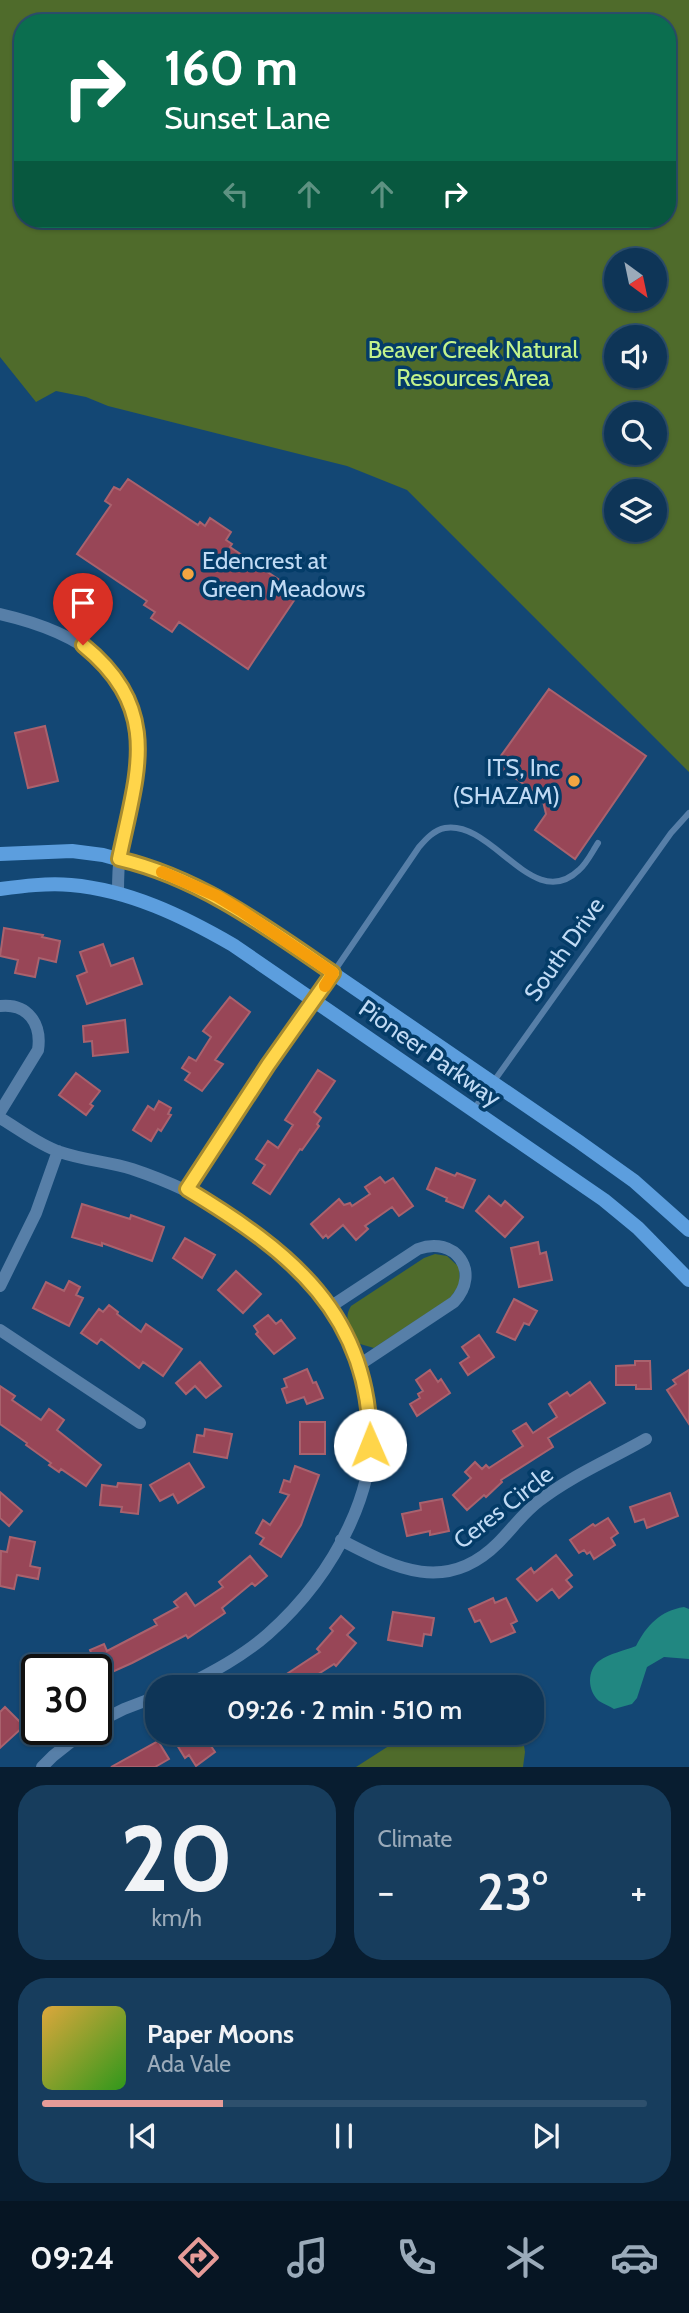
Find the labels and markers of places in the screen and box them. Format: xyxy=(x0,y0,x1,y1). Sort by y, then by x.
place label: Edencrest at Green Meadows xyxy=(202,546,365,603)
marker: Edencrest at Green Meadows xyxy=(180,566,196,582)
pin xyxy=(53,573,113,645)
place label: ITS, Inc (SHAZAM) xyxy=(452,753,560,810)
marker: ITS, Inc (SHAZAM) xyxy=(566,773,582,789)

